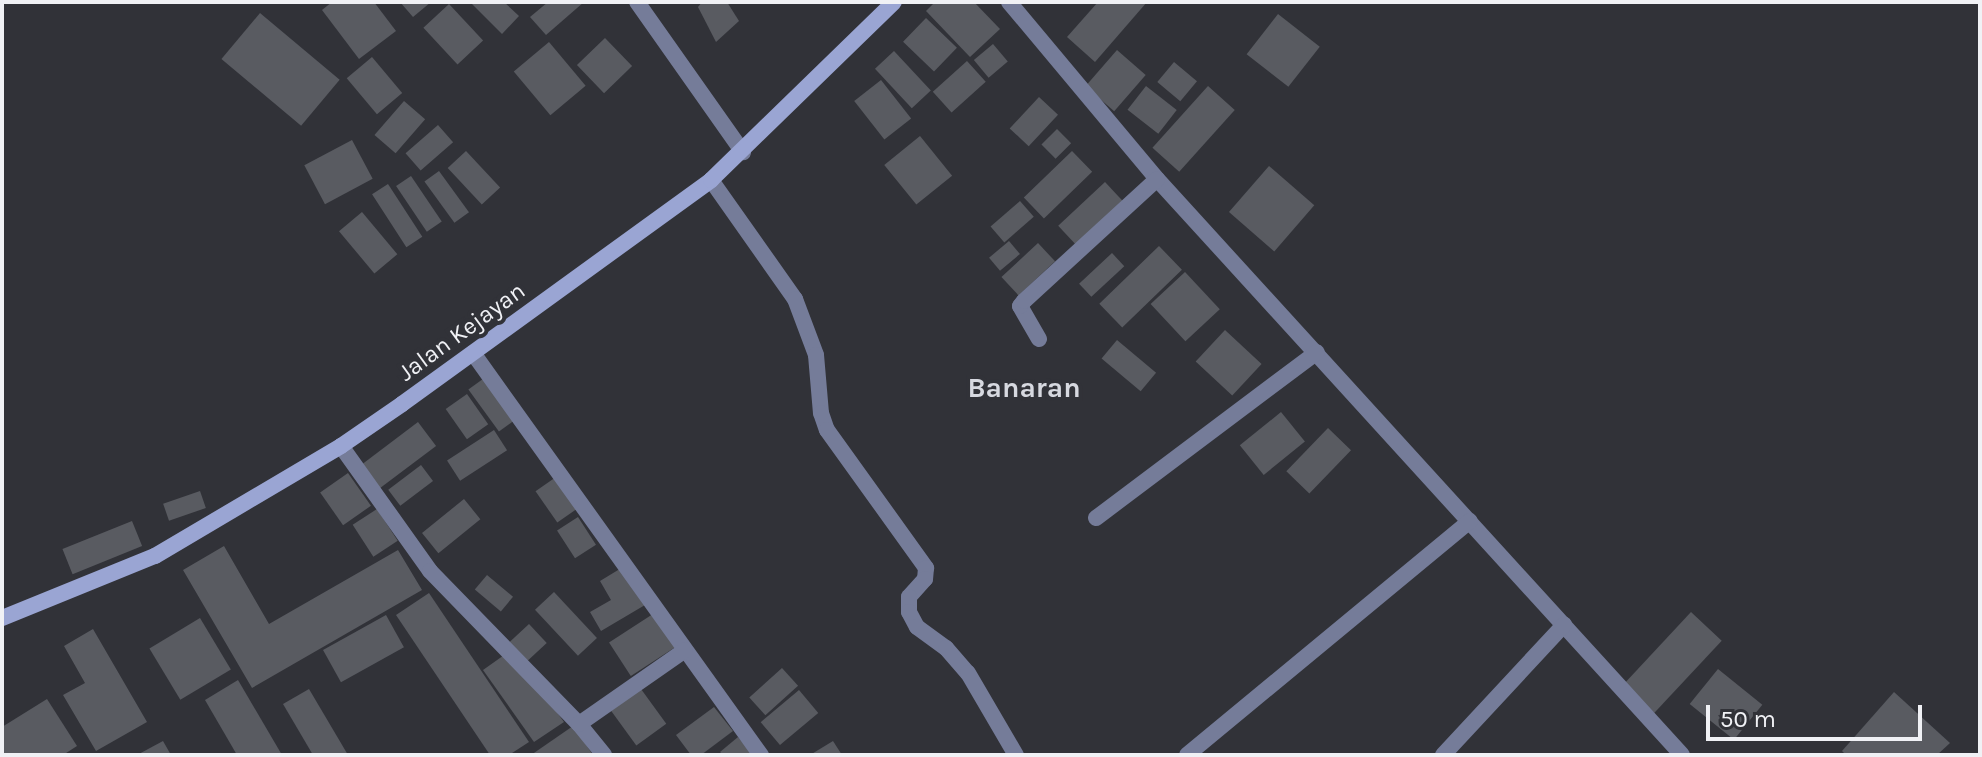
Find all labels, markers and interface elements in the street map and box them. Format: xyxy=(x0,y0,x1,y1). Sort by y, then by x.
street label: Jalan Kejayan xyxy=(393,276,531,388)
district label: Banaran xyxy=(967,371,1081,405)
scale bar xyxy=(1710,689,1926,739)
text: 50 m xyxy=(1720,705,1776,733)

